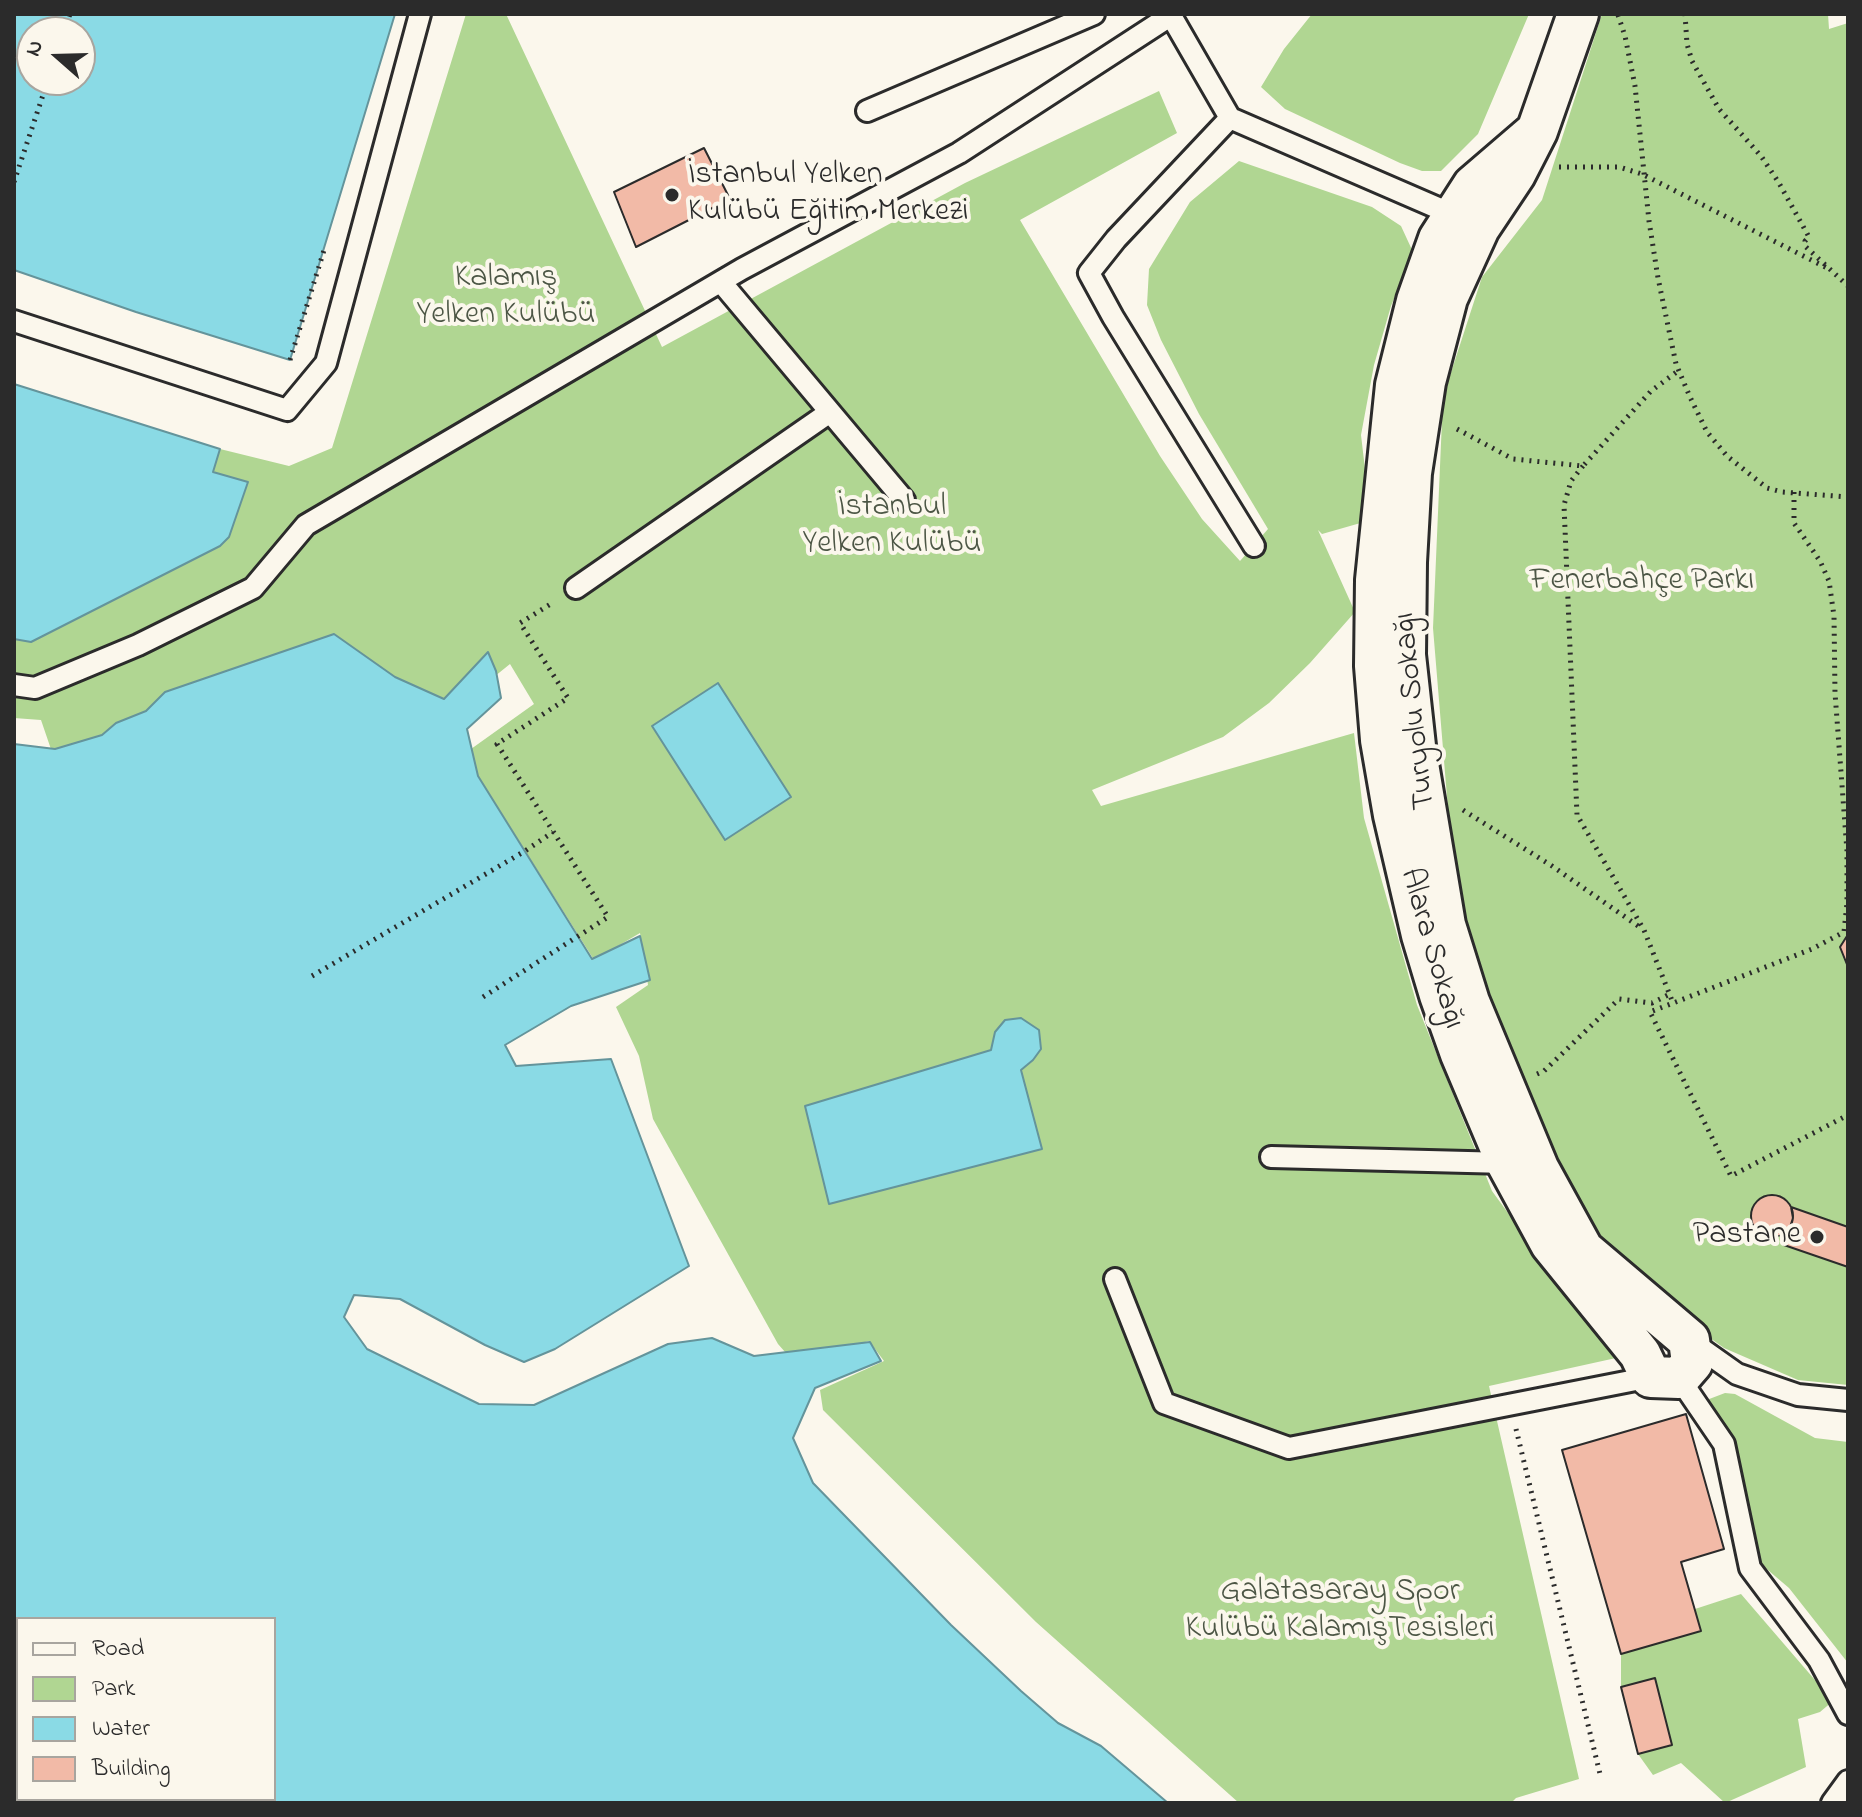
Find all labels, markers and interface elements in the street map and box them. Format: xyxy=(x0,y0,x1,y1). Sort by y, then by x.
north arrow xyxy=(16,16,96,96)
text: N xyxy=(18,36,53,61)
place label: İstanbul Yelken Kulübü Eğitim Merkezi xyxy=(688,158,969,233)
marker: İstanbul Yelken Kulübü Eğitim Merkezi xyxy=(663,186,681,204)
park label: Kalamış Yelken Kulübü xyxy=(417,261,595,336)
park label: İstanbul Yelken Kulübü xyxy=(803,490,981,565)
park label: Fenerbahçe Parkı xyxy=(1530,564,1754,602)
street label: Turyolu Sokağı xyxy=(1388,610,1446,812)
street label: Alara Sokağı xyxy=(1389,864,1471,1034)
place label: Pastane xyxy=(1693,1218,1801,1256)
marker: Pastane xyxy=(1808,1228,1826,1246)
park label: Galatasaray Spor Kulübü KalamışTesisleri xyxy=(1185,1575,1495,1650)
legend xyxy=(16,1617,276,1801)
text: Road xyxy=(92,1632,144,1667)
text: Park xyxy=(92,1672,135,1707)
text: Water xyxy=(92,1712,150,1747)
text: Building xyxy=(92,1752,171,1787)

